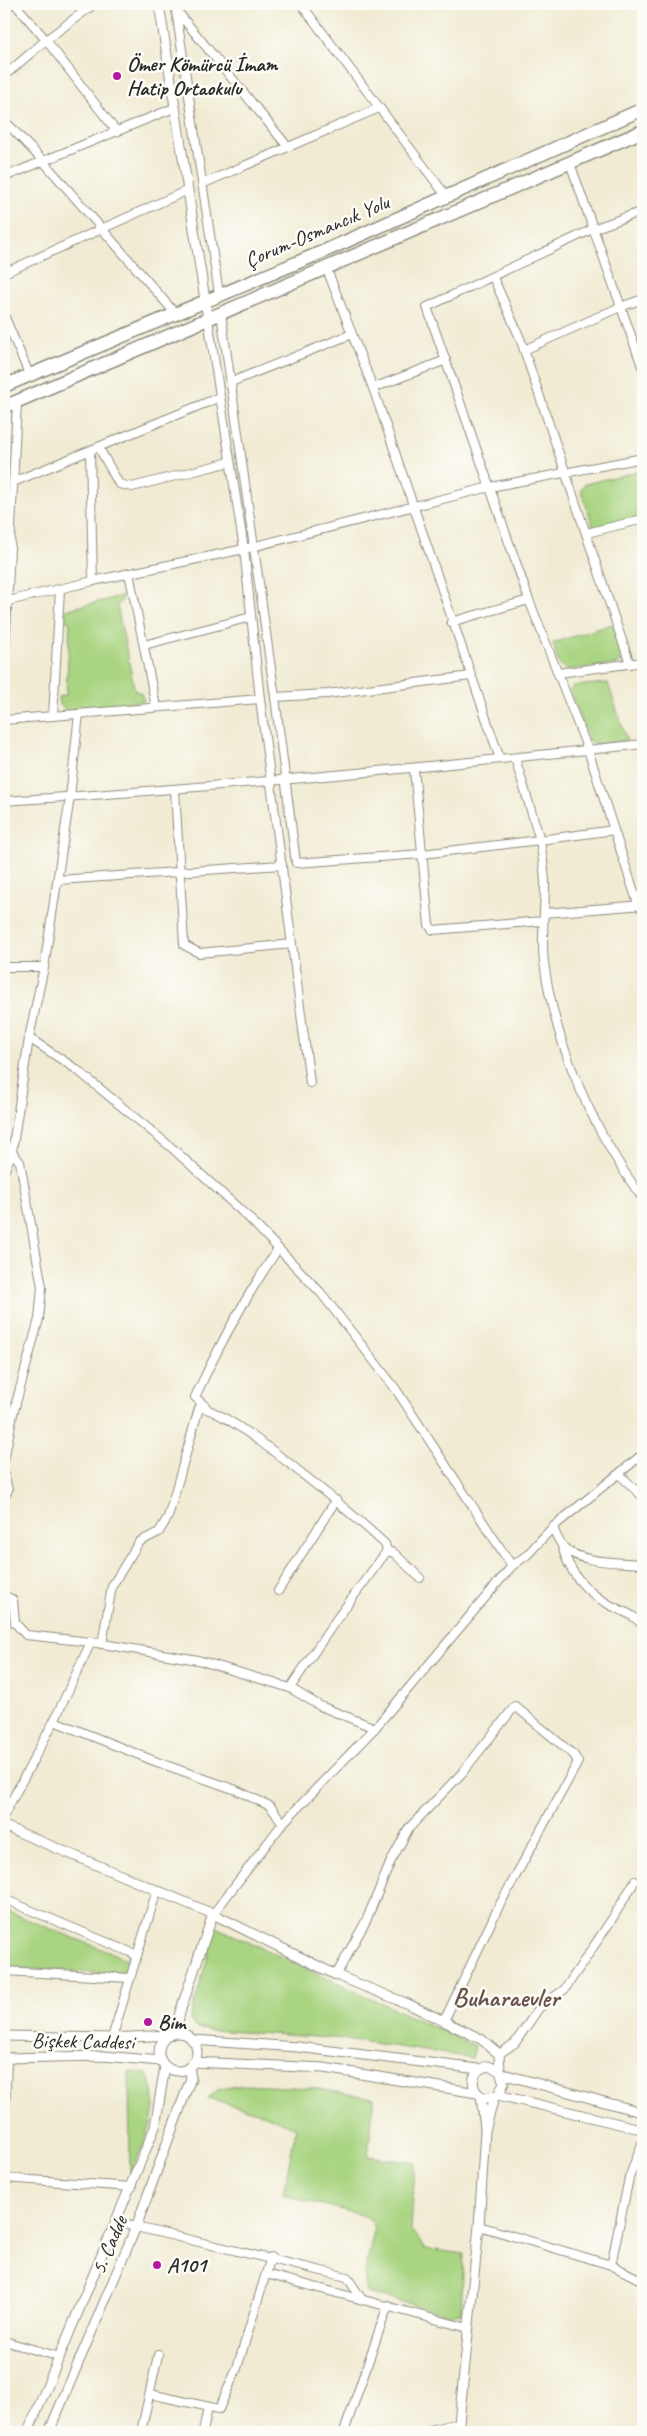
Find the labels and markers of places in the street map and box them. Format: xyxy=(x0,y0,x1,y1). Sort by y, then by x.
place label: Ömer Kömürcü İmam Hatip Ortaokulu xyxy=(127,51,279,101)
marker: Ömer Kömürcü İmam Hatip Ortaokulu xyxy=(111,70,123,82)
place label: Bim xyxy=(158,2009,187,2035)
marker: Bim xyxy=(142,2016,154,2028)
place label: A101 xyxy=(167,2252,209,2278)
marker: A101 xyxy=(151,2259,163,2271)

